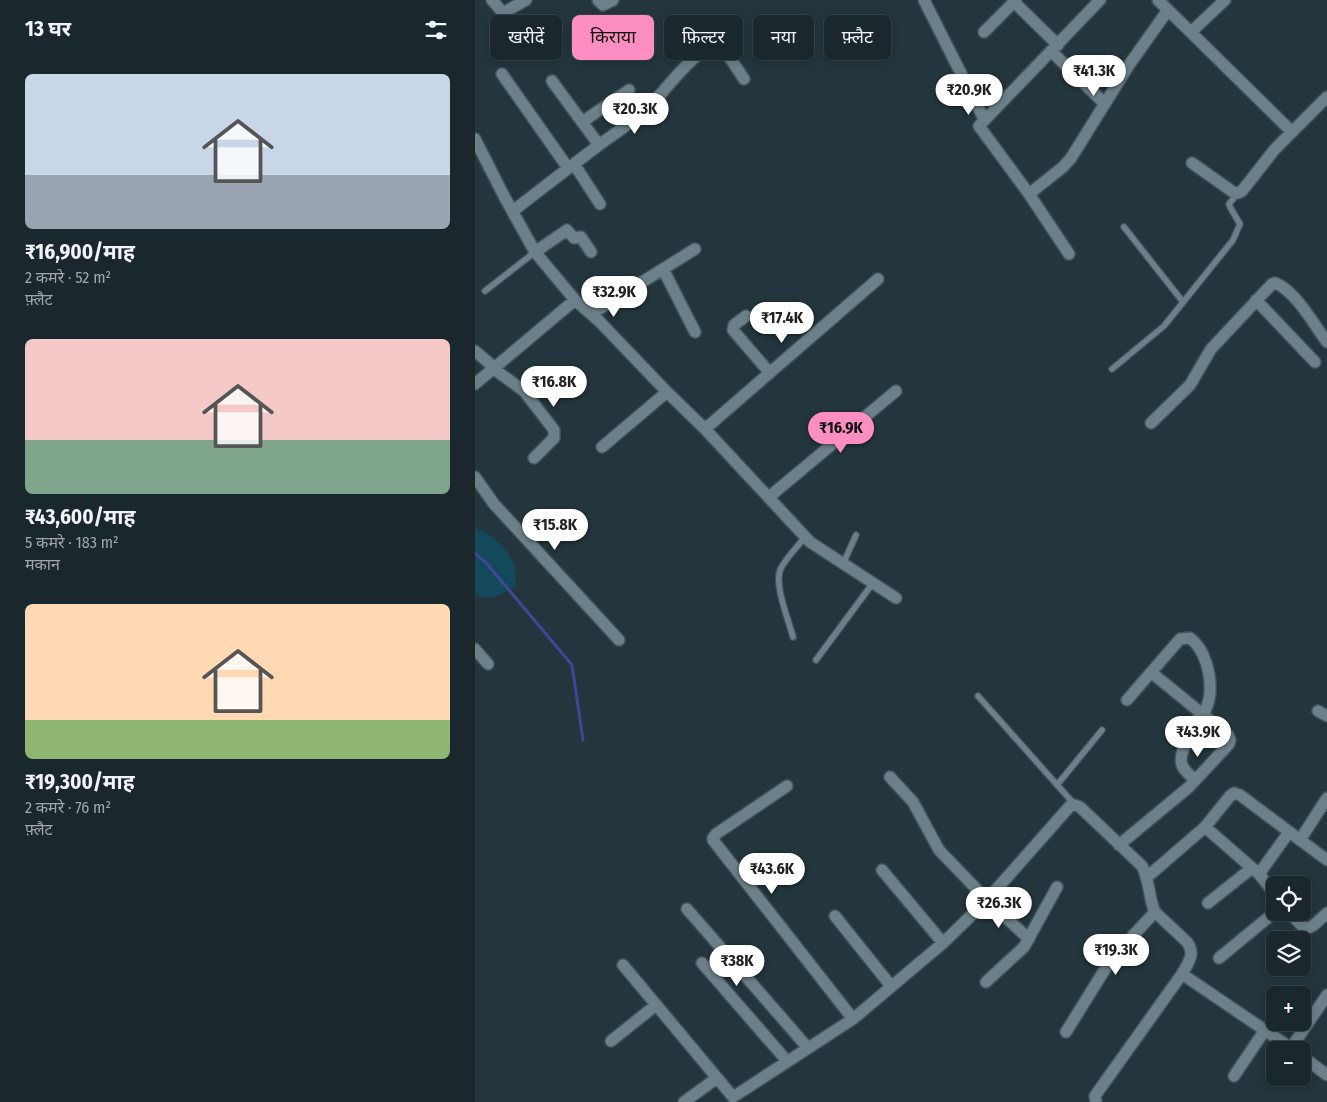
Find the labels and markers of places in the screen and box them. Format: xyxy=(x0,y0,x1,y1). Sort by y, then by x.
pin: ₹41.3K xyxy=(1053,54,1135,97)
pin: ₹20.9K xyxy=(928,74,1010,116)
pin: ₹20.3K xyxy=(594,92,676,135)
pin: ₹32.9K xyxy=(573,276,655,318)
pin: ₹17.4K xyxy=(741,302,823,344)
pin: ₹16.8K xyxy=(513,366,595,408)
pin: ₹16.9K xyxy=(800,412,882,454)
pin: ₹15.8K xyxy=(514,508,596,551)
pin: ₹43.9K xyxy=(1157,716,1239,758)
pin: ₹43.6K xyxy=(731,852,813,895)
pin: ₹26.3K xyxy=(958,886,1040,929)
pin: ₹19.3K xyxy=(1075,934,1157,976)
pin: ₹38K xyxy=(707,944,767,987)

